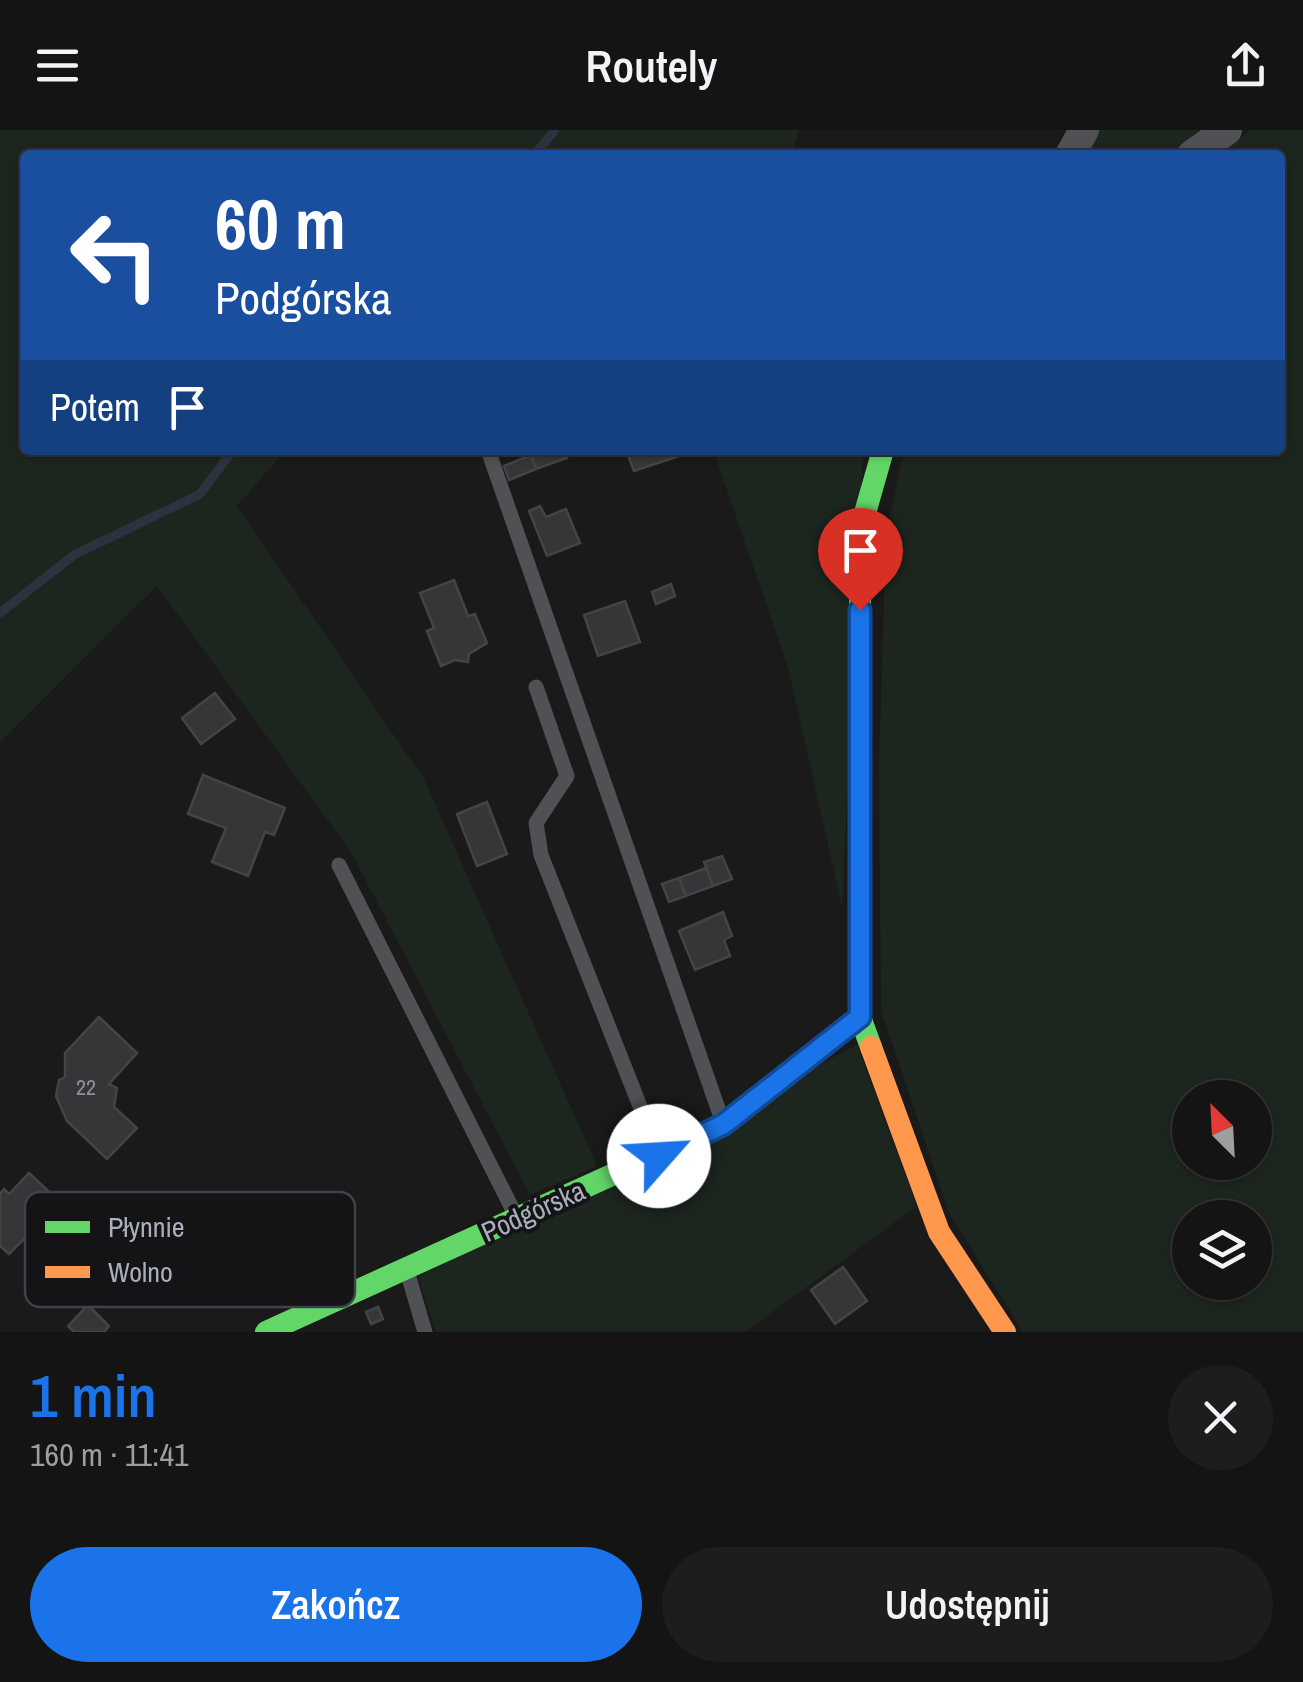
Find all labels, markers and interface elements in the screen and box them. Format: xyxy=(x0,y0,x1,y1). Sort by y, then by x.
text: Routely xyxy=(586,35,717,96)
icon: menu xyxy=(30,38,85,93)
icon: share xyxy=(1218,38,1273,93)
text: 60 m xyxy=(215,177,346,271)
icon: left xyxy=(50,190,180,320)
text: Podgórska xyxy=(215,267,391,328)
icon: arrive xyxy=(160,380,215,435)
text: Potem xyxy=(50,382,140,433)
pin xyxy=(818,508,903,611)
icon: arrive xyxy=(833,523,888,578)
house number: 22 xyxy=(76,1072,96,1102)
north arrow xyxy=(1172,1080,1272,1180)
map controls xyxy=(1172,1080,1272,1300)
position arrow xyxy=(607,1104,711,1208)
street label: Podgórska xyxy=(475,1171,591,1251)
legend xyxy=(25,1192,355,1307)
button: layers xyxy=(1172,1200,1272,1300)
text: Płynnie xyxy=(108,1208,185,1246)
text: Wolno xyxy=(108,1253,173,1291)
text: 1 min xyxy=(30,1355,157,1436)
button: close xyxy=(1168,1365,1273,1470)
text: 160 m · 11:41 xyxy=(30,1433,189,1476)
button: Zakończ xyxy=(30,1547,642,1662)
button: Udostępnij xyxy=(662,1547,1273,1662)

